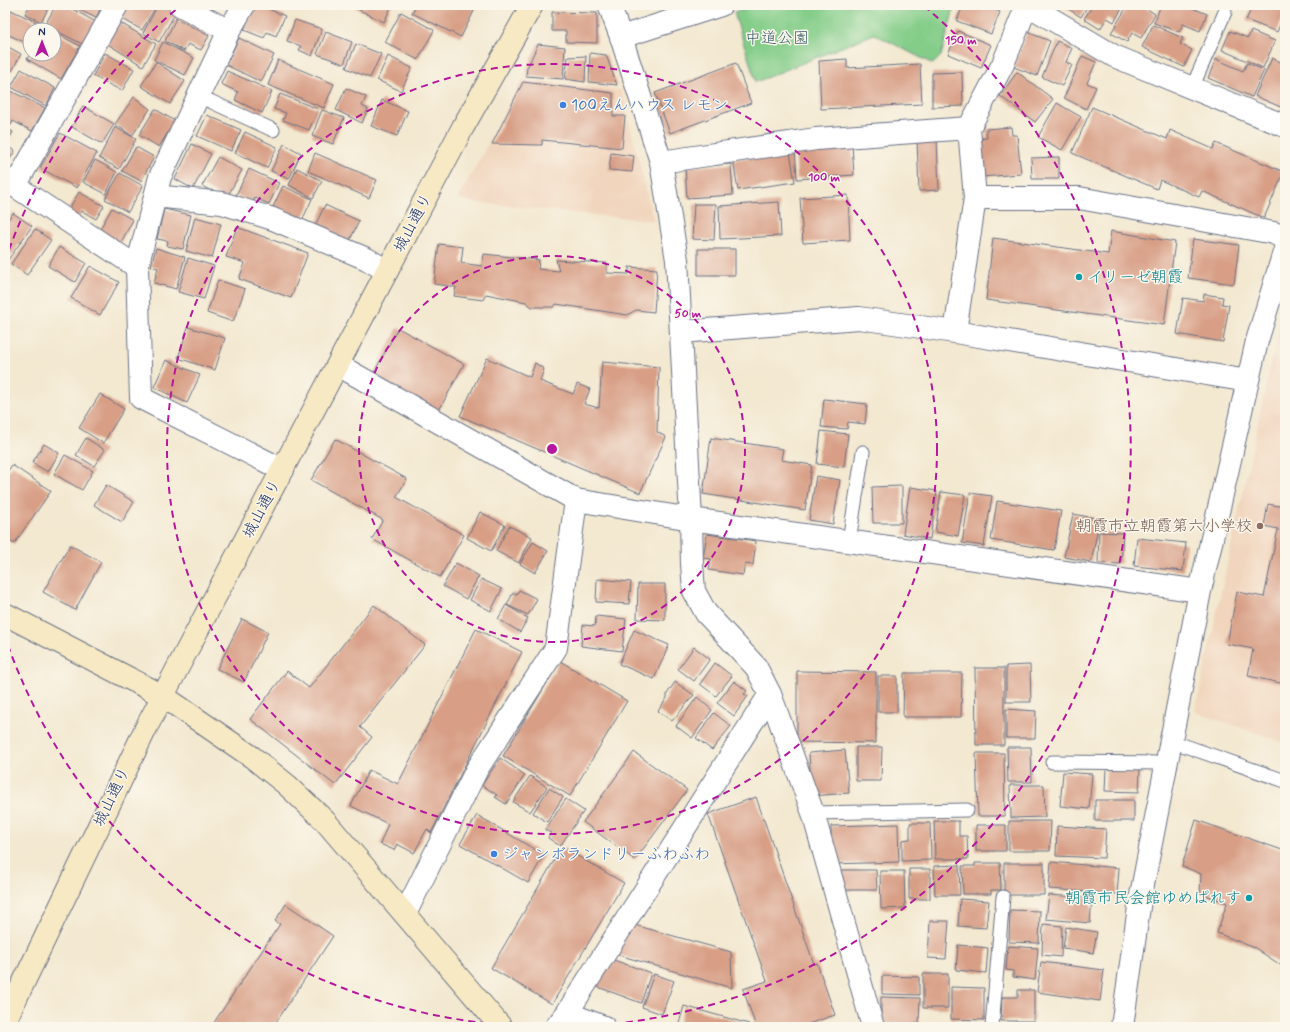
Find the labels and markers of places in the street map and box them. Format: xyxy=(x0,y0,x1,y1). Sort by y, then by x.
place label: 100えんハウス レモン xyxy=(571,95,728,116)
marker: 100えんハウス レモン xyxy=(558,100,568,110)
place label: イリーゼ朝霞 xyxy=(1087,267,1183,288)
marker: イリーゼ朝霞 xyxy=(1074,272,1084,282)
centre of rings xyxy=(545,442,559,456)
place label: 朝霞市立朝霞第六小学校 xyxy=(1076,516,1252,537)
marker: 朝霞市立朝霞第六小学校 xyxy=(1255,521,1265,531)
place label: ジャンボランドリーふわふわ xyxy=(502,844,710,865)
marker: ジャンボランドリーふわふわ xyxy=(489,849,499,859)
place label: 朝霞市民会館ゆめぱれす xyxy=(1065,888,1241,909)
marker: 朝霞市民会館ゆめぱれす xyxy=(1244,893,1254,903)

